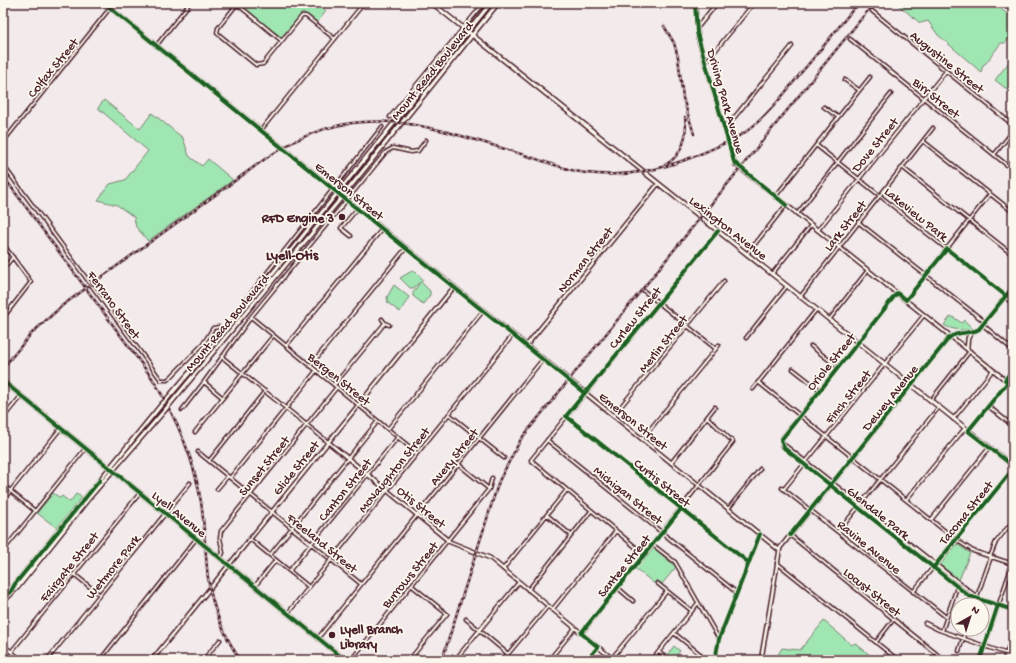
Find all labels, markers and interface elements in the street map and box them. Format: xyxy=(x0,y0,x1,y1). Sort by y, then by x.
street label: Mount Read Boulevard xyxy=(389,18,478,124)
street label: Augustine Street xyxy=(906,29,988,98)
street label: Colfax Street xyxy=(25,34,84,101)
street label: Driving Park Avenue xyxy=(702,47,747,156)
street label: Birr Street xyxy=(908,75,963,124)
street label: Dove Street xyxy=(849,114,903,176)
street label: Emerson Street xyxy=(311,160,387,225)
street label: Lakeview Park xyxy=(881,185,951,246)
street label: Lexington Avenue xyxy=(685,194,770,264)
street label: Lark Street xyxy=(822,197,871,255)
place label: RFD Engine 3 xyxy=(261,212,334,227)
marker: RFD Engine 3 xyxy=(337,212,347,222)
street label: Norman Street xyxy=(555,223,618,296)
district label: Lyell-Otis xyxy=(266,248,319,265)
street label: Ferrano Street xyxy=(83,268,144,344)
street label: Mount Read Boulevard xyxy=(183,271,274,375)
street label: Curlew Street xyxy=(606,283,666,352)
street label: Merlin Street xyxy=(636,311,693,376)
street label: Oriole Street xyxy=(804,330,861,394)
street label: Bergen Street xyxy=(303,350,374,411)
street label: Dewey Avenue xyxy=(859,362,922,435)
street label: Finch Street xyxy=(822,366,876,428)
street label: Emerson Street xyxy=(595,390,671,455)
street label: McNaughton Street xyxy=(356,424,435,516)
street label: Avery Street xyxy=(427,425,484,489)
street label: Sunset Street xyxy=(236,432,295,500)
street label: Glide Street xyxy=(270,437,325,499)
street label: Canton Street xyxy=(316,455,377,525)
street label: Curtis Street xyxy=(630,457,694,512)
street label: Michigan Street xyxy=(590,463,666,529)
street label: Tacoma Street xyxy=(936,477,998,549)
street label: Otis Street xyxy=(393,484,449,533)
street label: Glendale Park xyxy=(843,484,913,545)
street label: Lyell Avenue xyxy=(148,488,209,542)
street label: Freeland Street xyxy=(282,510,361,578)
street label: Ravine Avenue xyxy=(834,518,904,578)
street label: Fairgate Street xyxy=(37,528,104,606)
street label: Santee Street xyxy=(595,531,656,601)
street label: Wetmore Park xyxy=(83,532,145,603)
street label: Burrows Street xyxy=(379,538,443,613)
street label: Locust Street xyxy=(840,565,905,622)
north arrow xyxy=(950,597,990,637)
text: N xyxy=(968,604,982,618)
place label: Lyell Branch Library xyxy=(340,623,403,653)
marker: Lyell Branch Library xyxy=(327,630,337,640)

